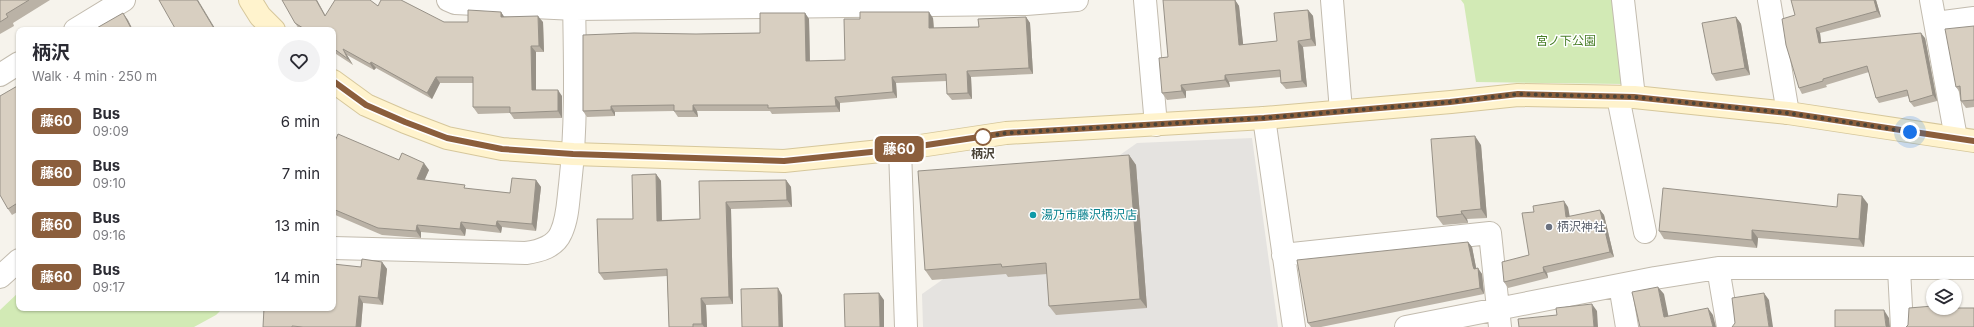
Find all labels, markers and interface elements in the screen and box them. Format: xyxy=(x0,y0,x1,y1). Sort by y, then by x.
park label: 宮ノ下公園 xyxy=(1536,33,1596,48)
button: heart xyxy=(278,40,320,82)
text: 柄沢 xyxy=(32,41,70,64)
text: Walk · 4 min · 250 m xyxy=(32,68,157,84)
text: Bus xyxy=(93,104,120,123)
text: 藤60 xyxy=(40,112,73,129)
text: 6 min xyxy=(281,112,320,131)
your location xyxy=(1900,122,1920,142)
text: 09:09 xyxy=(93,123,129,139)
marker: 柄沢 xyxy=(974,128,992,146)
line badge: 藤60 xyxy=(876,136,922,162)
text: 藤60 xyxy=(883,140,915,157)
place label: 柄沢 xyxy=(971,146,995,161)
text: Bus xyxy=(93,156,120,175)
text: 藤60 xyxy=(40,164,73,181)
text: 7 min xyxy=(282,164,320,183)
text: 09:10 xyxy=(93,175,126,191)
place label: 湯乃市藤沢柄沢店 xyxy=(1041,207,1137,222)
text: Bus xyxy=(93,208,120,227)
marker: 湯乃市藤沢柄沢店 xyxy=(1028,210,1038,220)
text: 藤60 xyxy=(40,216,73,233)
text: 13 min xyxy=(275,216,320,235)
place label: 柄沢神社 xyxy=(1557,219,1605,234)
marker: 柄沢神社 xyxy=(1544,222,1554,232)
text: 09:16 xyxy=(93,227,126,243)
text: Bus xyxy=(93,260,120,279)
text: 藤60 xyxy=(40,268,73,285)
text: 14 min xyxy=(274,268,320,287)
text: 09:17 xyxy=(93,279,125,295)
map controls xyxy=(1926,279,1962,315)
button: layers xyxy=(1926,279,1962,315)

